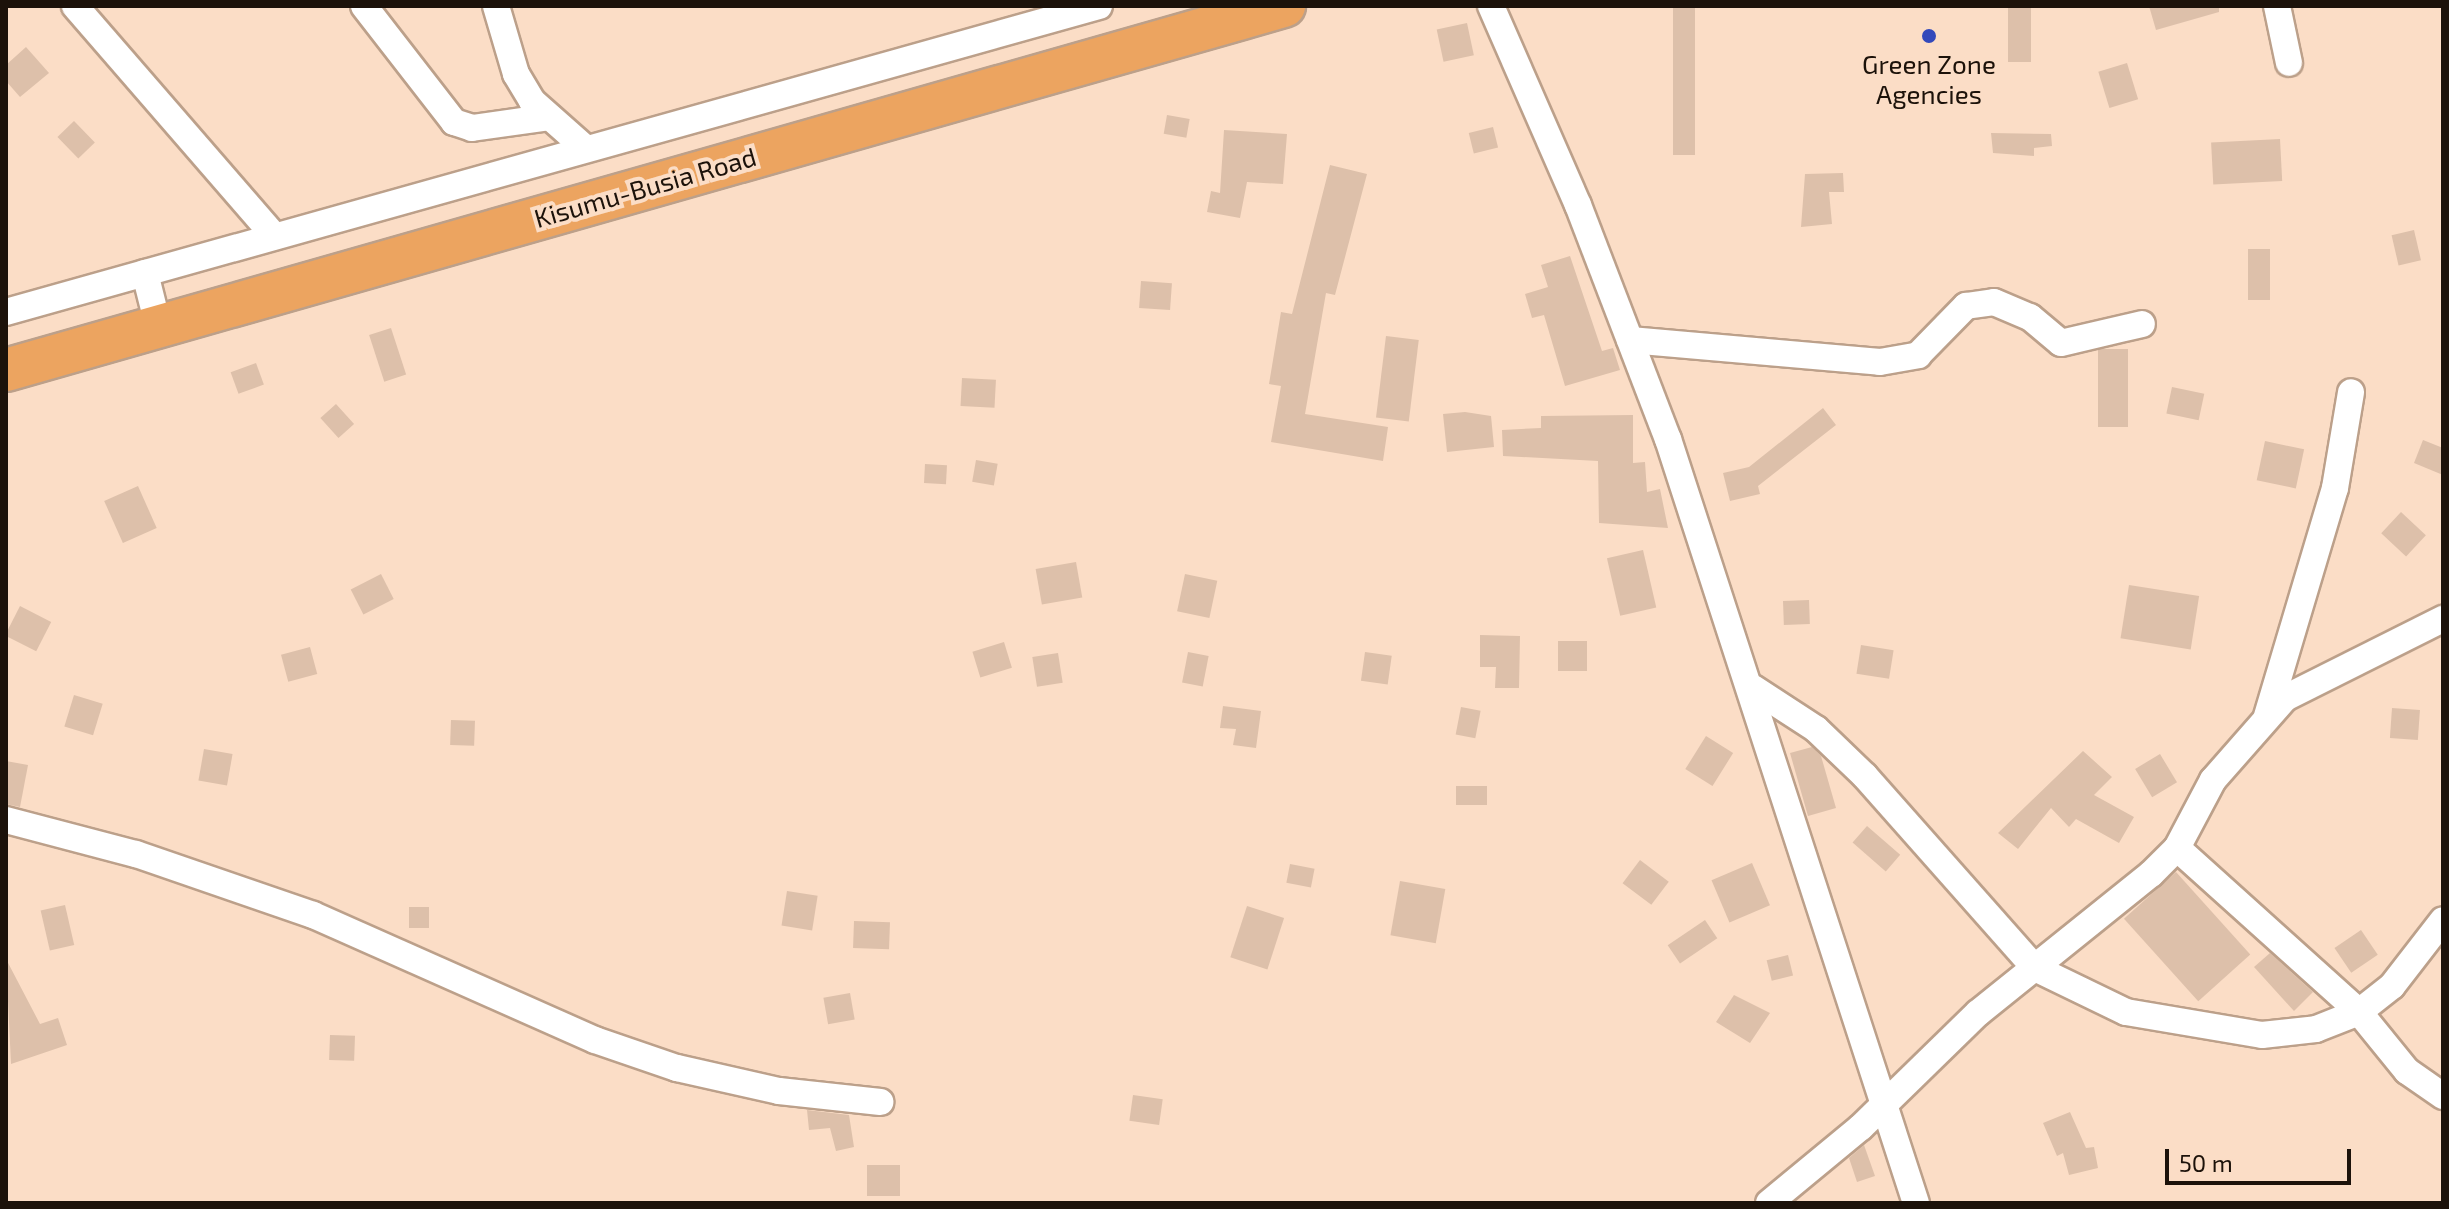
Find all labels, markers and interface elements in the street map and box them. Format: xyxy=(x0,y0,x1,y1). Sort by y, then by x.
marker: Green Zone Agencies xyxy=(1920,27,1938,45)
place label: Green Zone Agencies xyxy=(1862,48,1996,110)
street label: Kisumu-Busia Road xyxy=(530,140,760,234)
scale bar xyxy=(2169,1133,2355,1183)
text: 50 m xyxy=(2179,1148,2233,1177)

